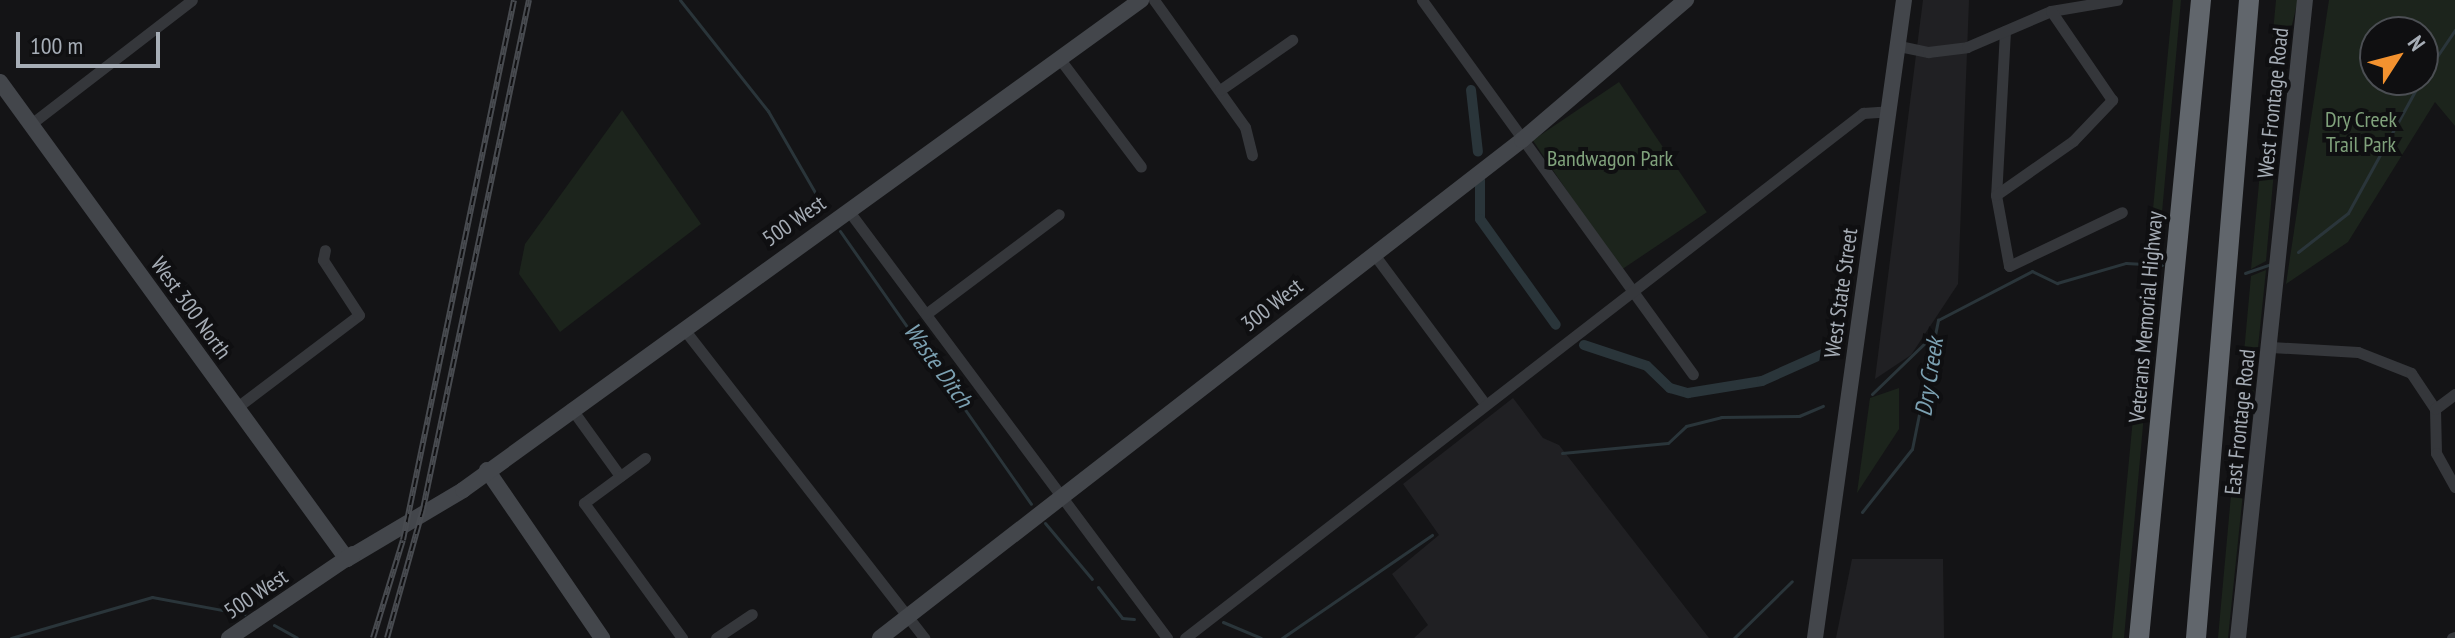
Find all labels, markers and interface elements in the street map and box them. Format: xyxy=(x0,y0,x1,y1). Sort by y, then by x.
scale bar xyxy=(20,16,164,66)
north arrow xyxy=(2359,16,2439,96)
street label: West Frontage Road xyxy=(2252,26,2294,180)
text: 100 m xyxy=(30,30,83,61)
text: N xyxy=(2402,30,2432,56)
park label: Dry Creek Trail Park xyxy=(2325,106,2397,158)
park label: Bandwagon Park xyxy=(1547,146,1673,172)
street label: 500 West xyxy=(757,190,831,252)
street label: Veterans Memorial Highway xyxy=(2124,210,2168,424)
street label: West State Street xyxy=(1819,226,1863,360)
street label: West 300 North xyxy=(145,252,237,364)
street label: 300 West xyxy=(1236,273,1308,337)
water label: Waste Ditch xyxy=(898,317,978,413)
water label: Dry Creek xyxy=(1909,335,1949,419)
street label: East Frontage Road xyxy=(2219,348,2261,496)
street label: 500 West xyxy=(219,563,293,625)

